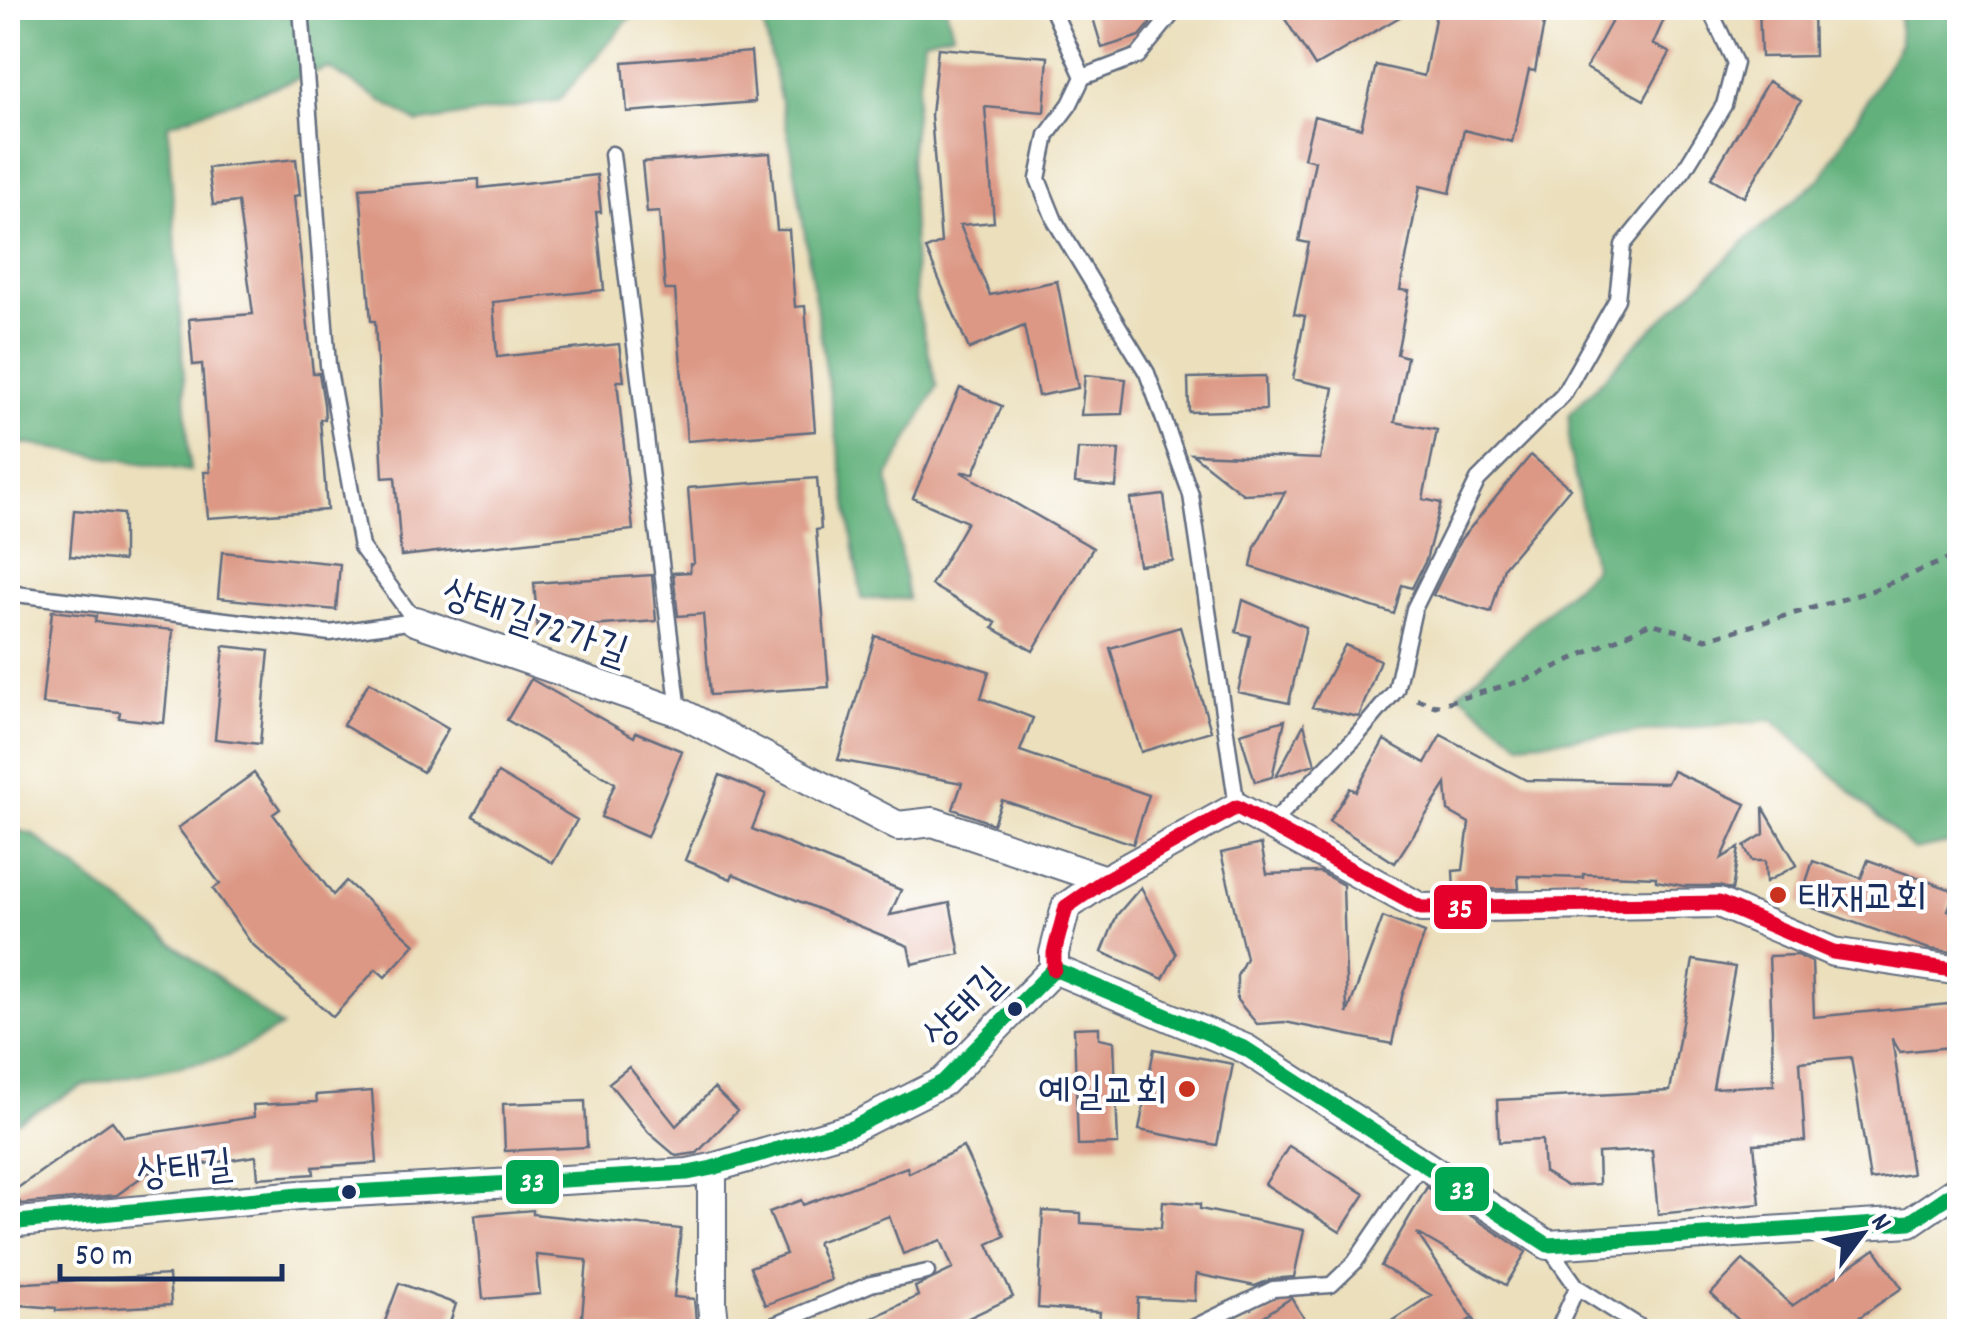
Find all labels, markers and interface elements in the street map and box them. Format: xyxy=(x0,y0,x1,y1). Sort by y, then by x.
street label: 상태길72가길 xyxy=(433,568,635,685)
place label: 태재교회 xyxy=(1798,873,1927,930)
line badge: 35 xyxy=(1432,883,1489,931)
marker: 태재교회 xyxy=(1767,884,1789,906)
text: 35 xyxy=(1447,892,1473,932)
street label: 상태길 xyxy=(912,956,1021,1065)
unlabelled marker xyxy=(1005,999,1025,1019)
place label: 예일교회 xyxy=(1038,1067,1167,1124)
marker: 예일교회 xyxy=(1176,1078,1198,1100)
street label: 상태길 xyxy=(134,1139,236,1206)
line badge: 33 xyxy=(504,1158,561,1206)
line badge: 33 xyxy=(1433,1165,1491,1213)
text: 33 xyxy=(520,1166,544,1206)
text: 33 xyxy=(1450,1174,1474,1214)
unlabelled marker xyxy=(339,1182,359,1202)
north arrow xyxy=(1812,1184,1912,1284)
text: N xyxy=(1858,1207,1900,1240)
scale bar xyxy=(60,1219,282,1281)
text: 50 m xyxy=(75,1237,133,1280)

